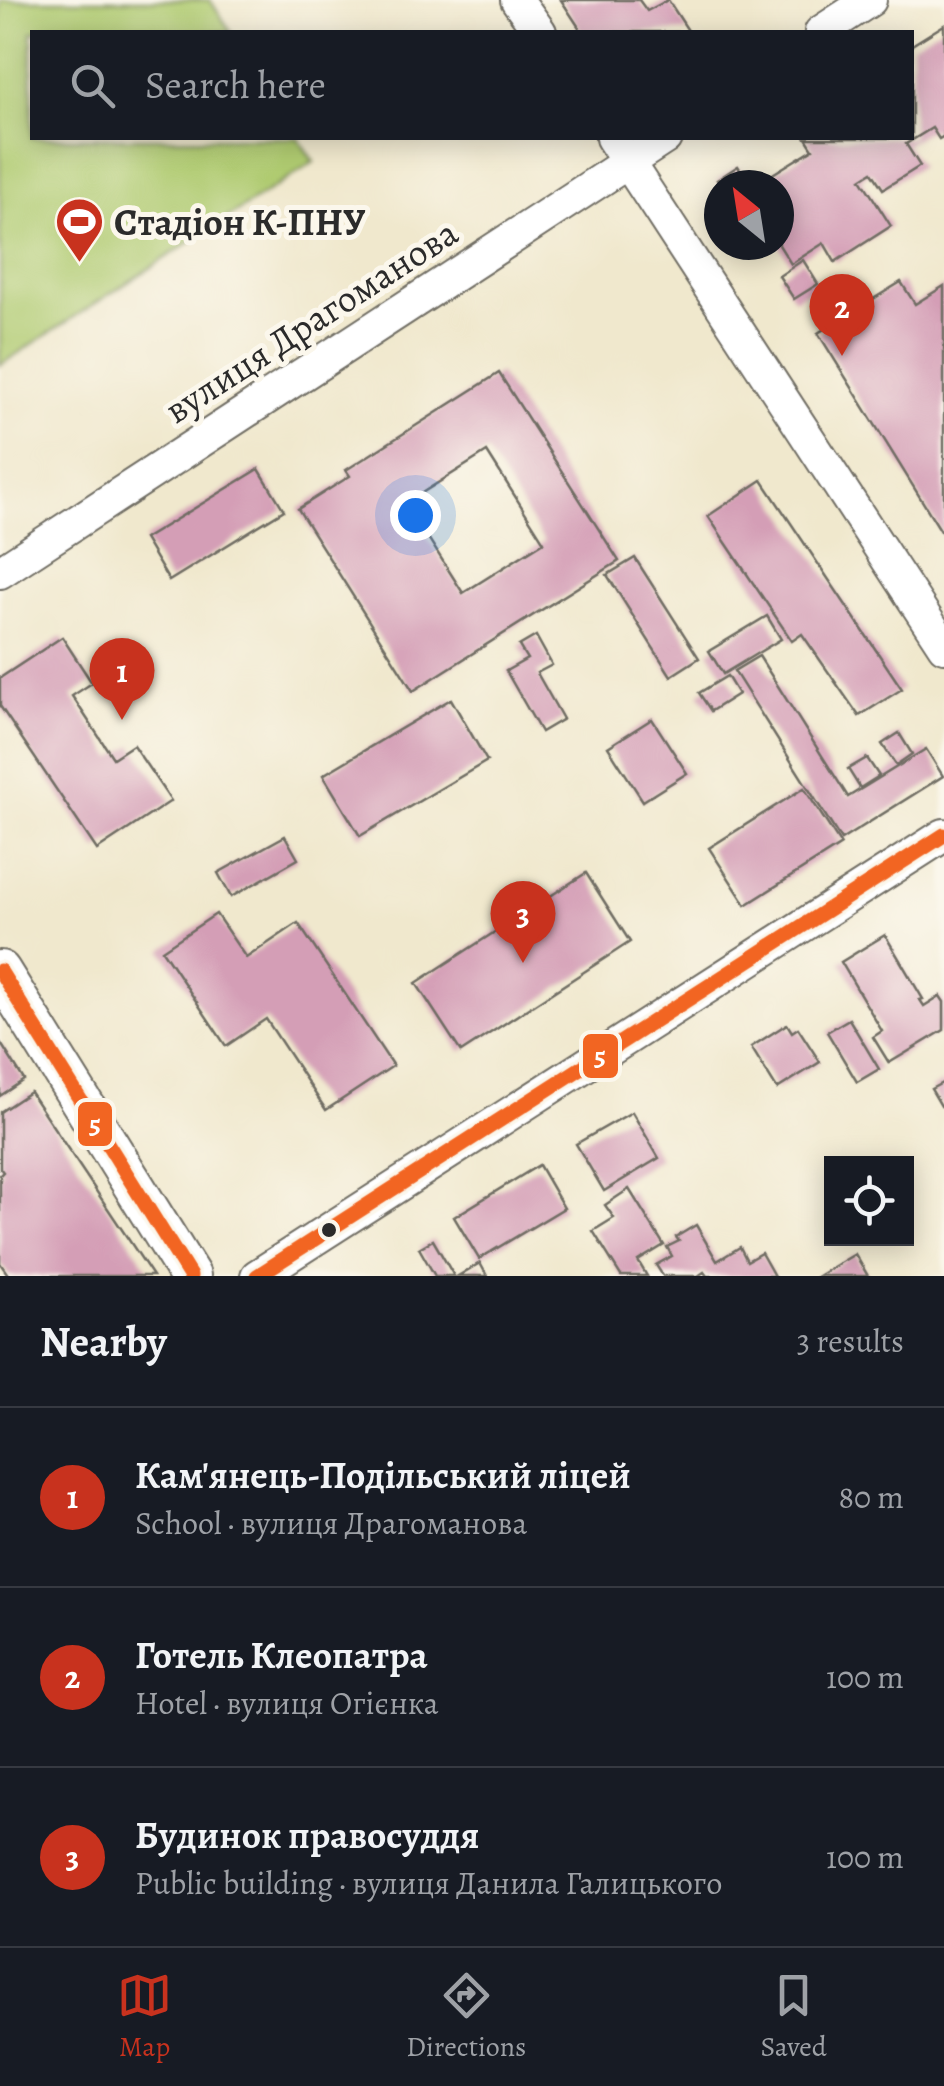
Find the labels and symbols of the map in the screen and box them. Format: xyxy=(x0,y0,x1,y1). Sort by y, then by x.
north arrow xyxy=(704,170,794,260)
sports icon: Стадіон К-ПНУ xyxy=(53,196,105,264)
place label: Стадіон К-ПНУ xyxy=(114,196,366,248)
street label: вулиця Драгоманова xyxy=(154,206,468,435)
pin: 2 xyxy=(810,274,874,356)
your location xyxy=(390,490,441,541)
pin: 1 xyxy=(90,638,154,720)
pin: 3 xyxy=(490,880,556,963)
line badge: 5 xyxy=(581,1032,620,1080)
text: 5 xyxy=(594,1037,606,1075)
line badge: 5 xyxy=(76,1100,114,1148)
text: 5 xyxy=(89,1105,101,1143)
unlabelled marker xyxy=(319,1220,339,1240)

